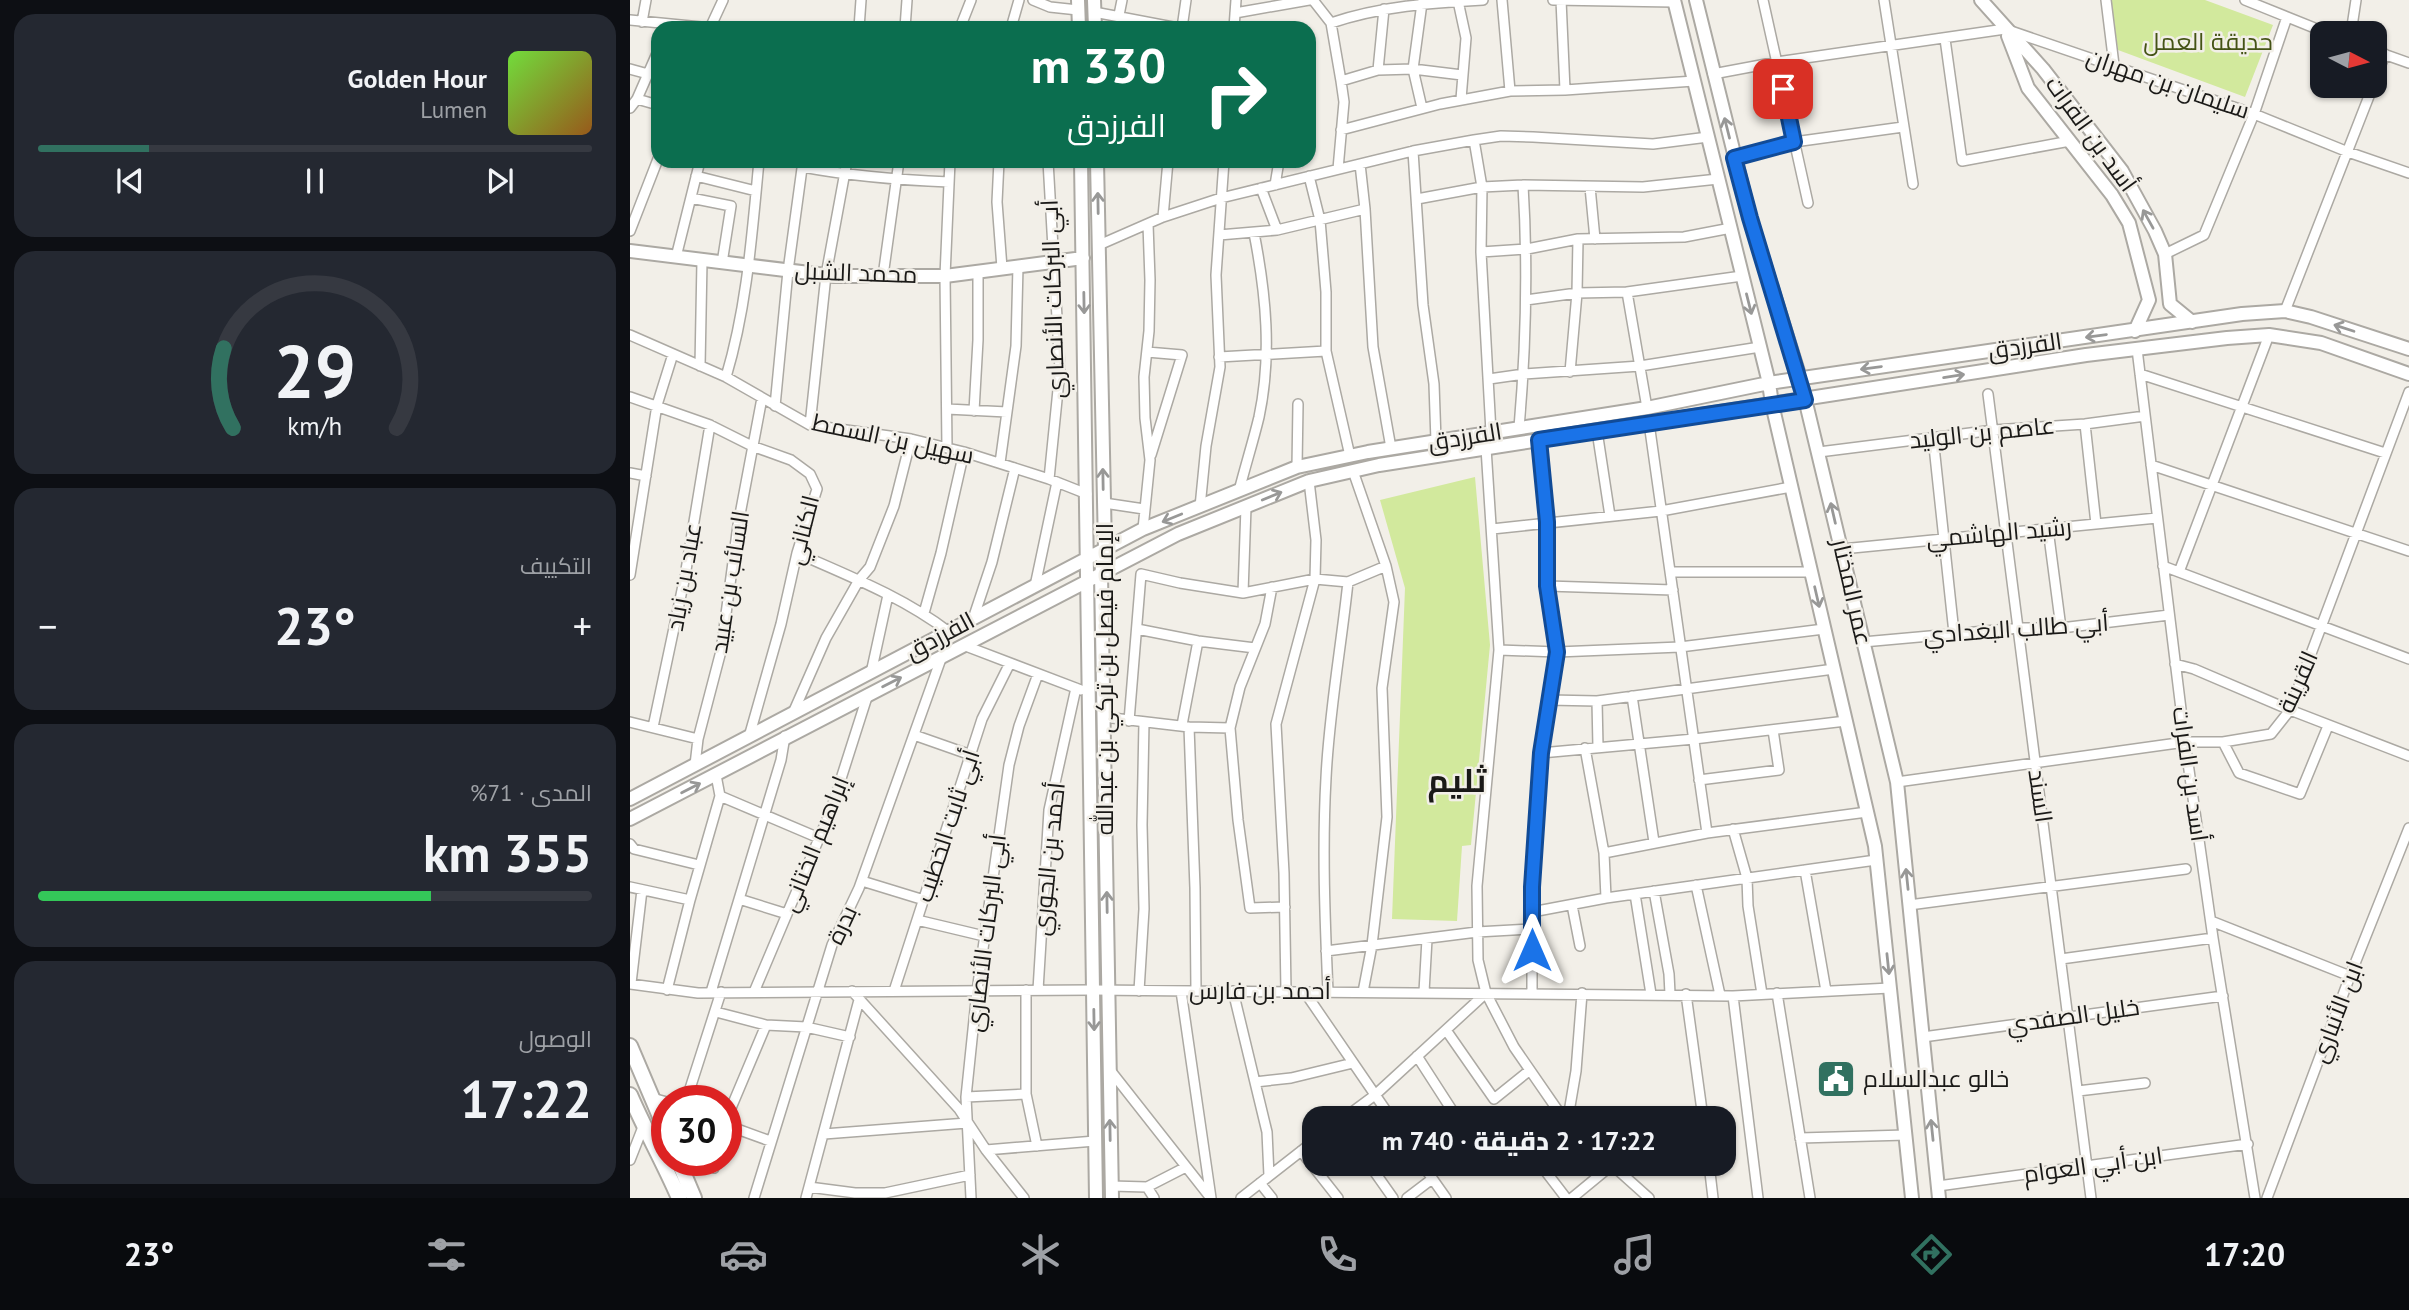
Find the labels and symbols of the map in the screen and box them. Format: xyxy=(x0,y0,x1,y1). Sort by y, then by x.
north arrow xyxy=(2310,21,2387,98)
park label: حديقة العمل xyxy=(2143,26,2273,57)
street label: سليمان بن مهران xyxy=(2083,41,2254,126)
pin xyxy=(1753,59,1813,119)
street label: أسد بن الفرات xyxy=(2039,70,2144,198)
one-way arrow xyxy=(1720,118,1733,140)
one-way arrow xyxy=(1091,191,1105,214)
street label: أبي البركات الأنصاري xyxy=(1034,199,1075,399)
one-way arrow xyxy=(2141,209,2155,229)
street label: محمد الشبل xyxy=(794,255,918,290)
one-way arrow xyxy=(1077,291,1091,314)
one-way arrow xyxy=(1743,292,1756,315)
one-way arrow xyxy=(2334,320,2356,333)
street label: الفرزدق xyxy=(1986,325,2064,366)
one-way arrow xyxy=(2085,330,2108,343)
one-way arrow xyxy=(1860,361,1883,374)
one-way arrow xyxy=(1942,369,1965,382)
street label: سهيل بن السمط xyxy=(809,406,977,471)
street label: عاصم بن الوليد xyxy=(1908,409,2056,457)
street label: الفرزدق xyxy=(1426,415,1504,458)
one-way arrow xyxy=(1097,468,1110,491)
one-way arrow xyxy=(1261,488,1283,501)
street label: الكناني xyxy=(779,492,830,569)
one-way arrow xyxy=(1826,502,1839,525)
street label: السائب بن عبيد xyxy=(703,508,756,655)
street label: رشيد الهاشمي xyxy=(1925,511,2073,558)
one-way arrow xyxy=(1162,512,1183,525)
street label: عباد بن زياد xyxy=(659,520,708,633)
street label: الإمام فيصل بن تركي بن عبدالله xyxy=(1089,523,1124,835)
street label: عمر المختار xyxy=(1825,534,1880,648)
one-way arrow xyxy=(1811,585,1824,608)
street label: الفرزدق xyxy=(900,604,980,667)
street label: أبي طالب البغدادي xyxy=(1922,607,2110,654)
street label: القرينة xyxy=(2270,646,2325,718)
one-way arrow xyxy=(881,674,902,688)
street label: أسد بن الفرات xyxy=(2166,704,2215,844)
street label: أبي ثابت الخطيب xyxy=(908,746,991,907)
district label: ثليم xyxy=(1428,759,1488,803)
street label: السند xyxy=(2021,767,2060,825)
street label: إبراهيم الختاني xyxy=(773,771,860,918)
one-way arrow xyxy=(680,780,701,794)
street label: أحمد بن الجوري xyxy=(1025,781,1075,937)
street label: أبي البركات الأنصاري xyxy=(958,832,1017,1034)
one-way arrow xyxy=(1900,869,1913,891)
one-way arrow xyxy=(1100,891,1114,914)
street label: بدرة xyxy=(819,900,864,949)
position arrow xyxy=(1495,913,1569,987)
one-way arrow xyxy=(1881,953,1894,975)
street label: ابن الأنباري xyxy=(2303,957,2373,1068)
street label: أحمد بن فارس xyxy=(1189,975,1331,1006)
street label: خليل الصفدي xyxy=(2004,991,2142,1043)
one-way arrow xyxy=(1087,1008,1101,1031)
public building icon: خالو عبدالسلام xyxy=(1815,1058,1857,1100)
place label: خالو عبدالسلام xyxy=(1863,1063,2009,1095)
speed limit sign: 30 xyxy=(651,1085,742,1176)
one-way arrow xyxy=(1104,1119,1117,1142)
one-way arrow xyxy=(1926,1119,1939,1142)
street label: ابن أبي العوام xyxy=(2021,1139,2165,1194)

